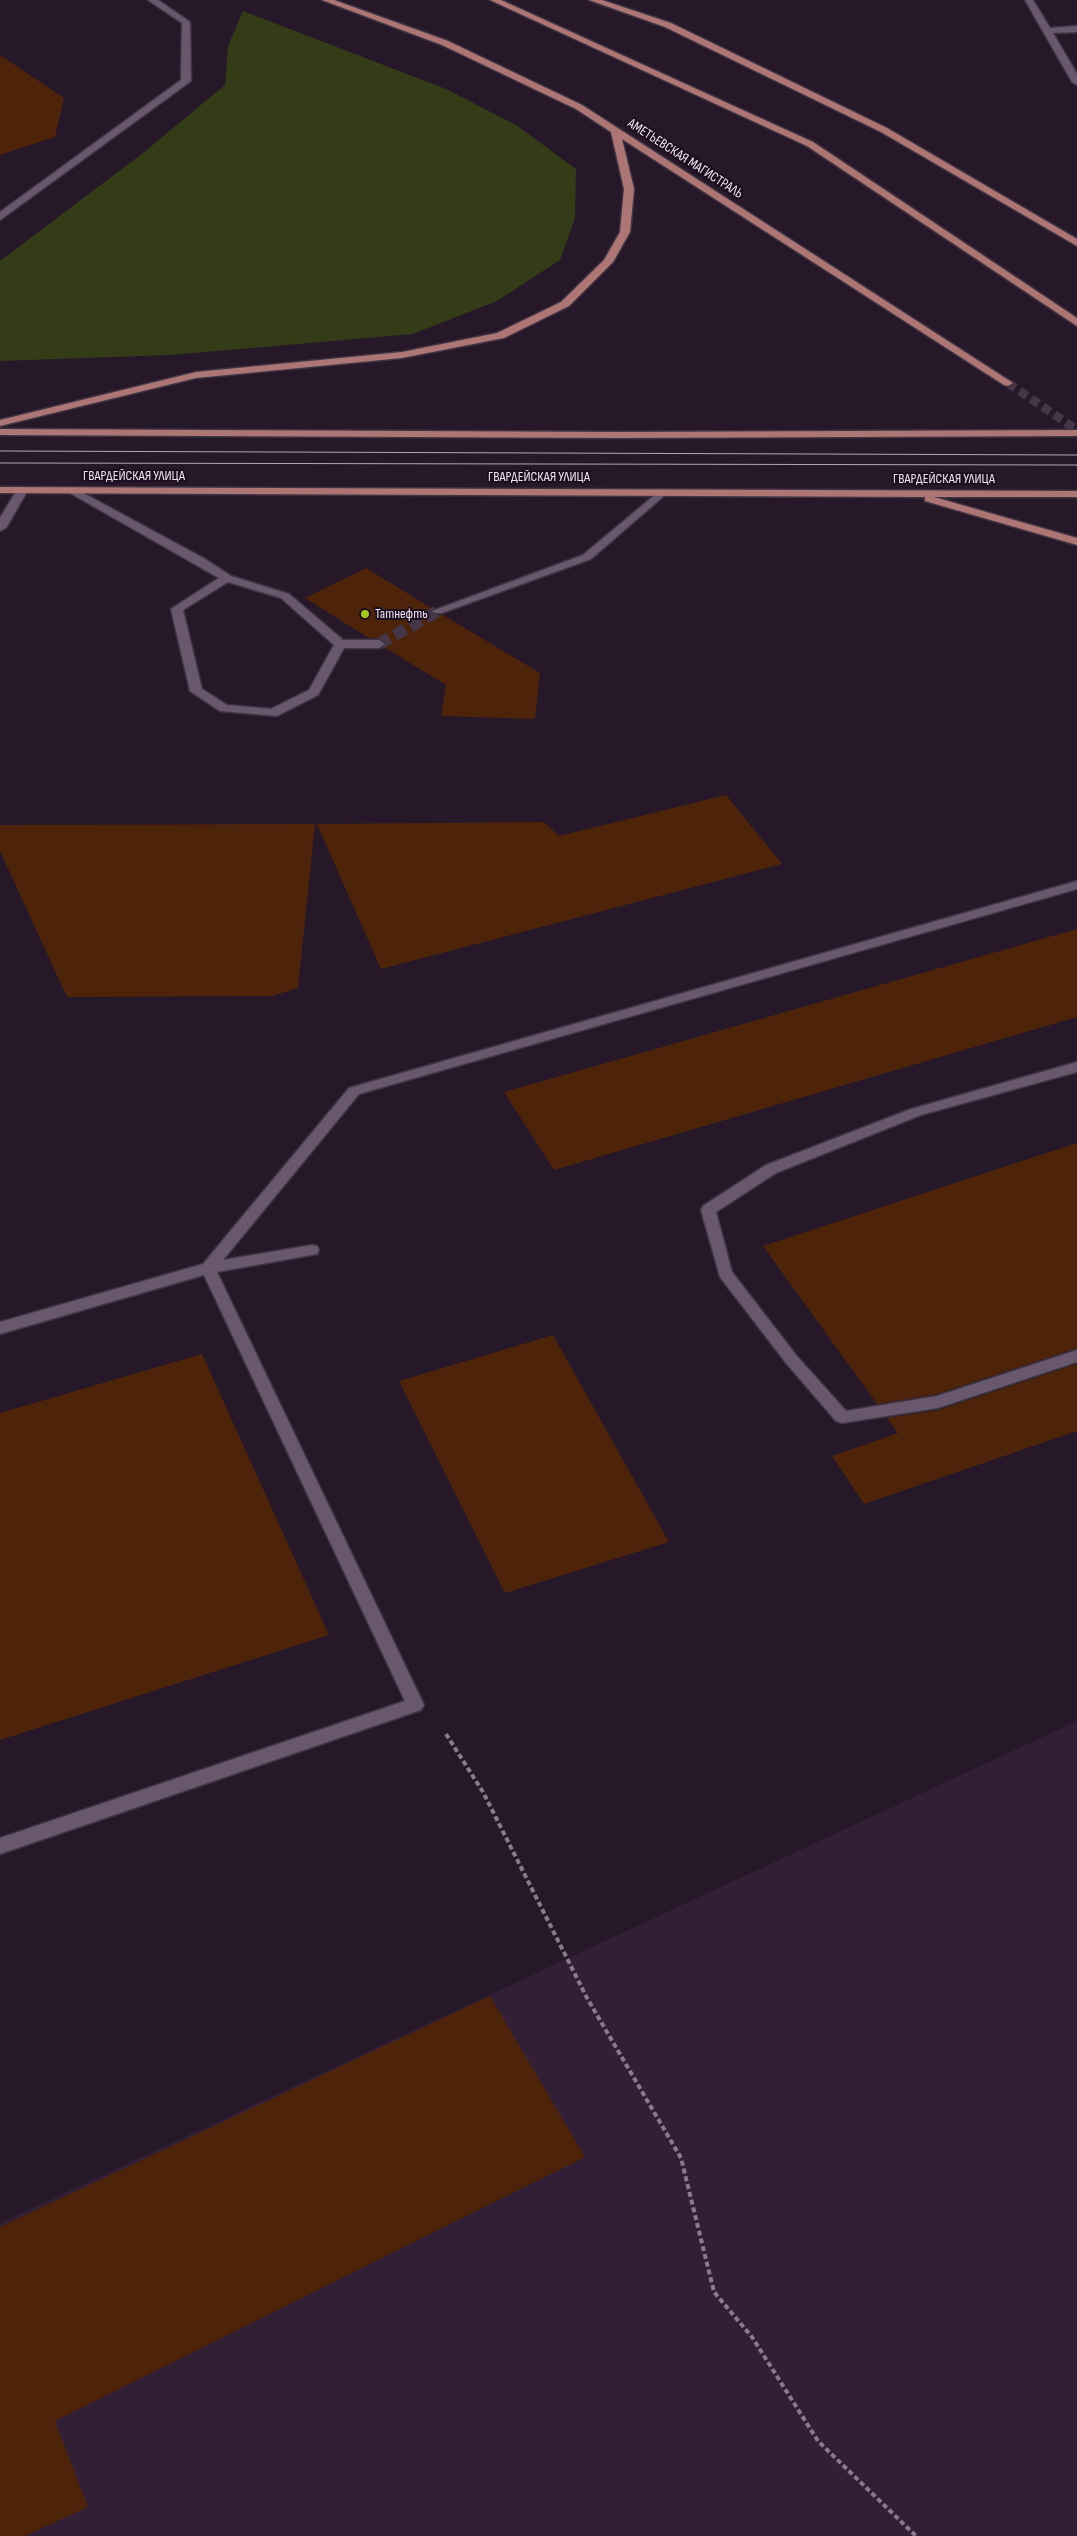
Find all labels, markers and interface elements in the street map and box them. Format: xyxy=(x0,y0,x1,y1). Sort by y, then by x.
street label: АМЕТЬЕВСКАЯ МАГИСТРАЛЬ xyxy=(624,115,746,203)
street label: ГВАРДЕЙСКАЯ УЛИЦА xyxy=(83,468,185,484)
street label: ГВАРДЕЙСКАЯ УЛИЦА xyxy=(488,469,590,485)
street label: ГВАРДЕЙСКАЯ УЛИЦА xyxy=(893,471,995,487)
place label: Татнефть xyxy=(375,606,428,622)
marker: Татнефть xyxy=(359,608,371,620)

